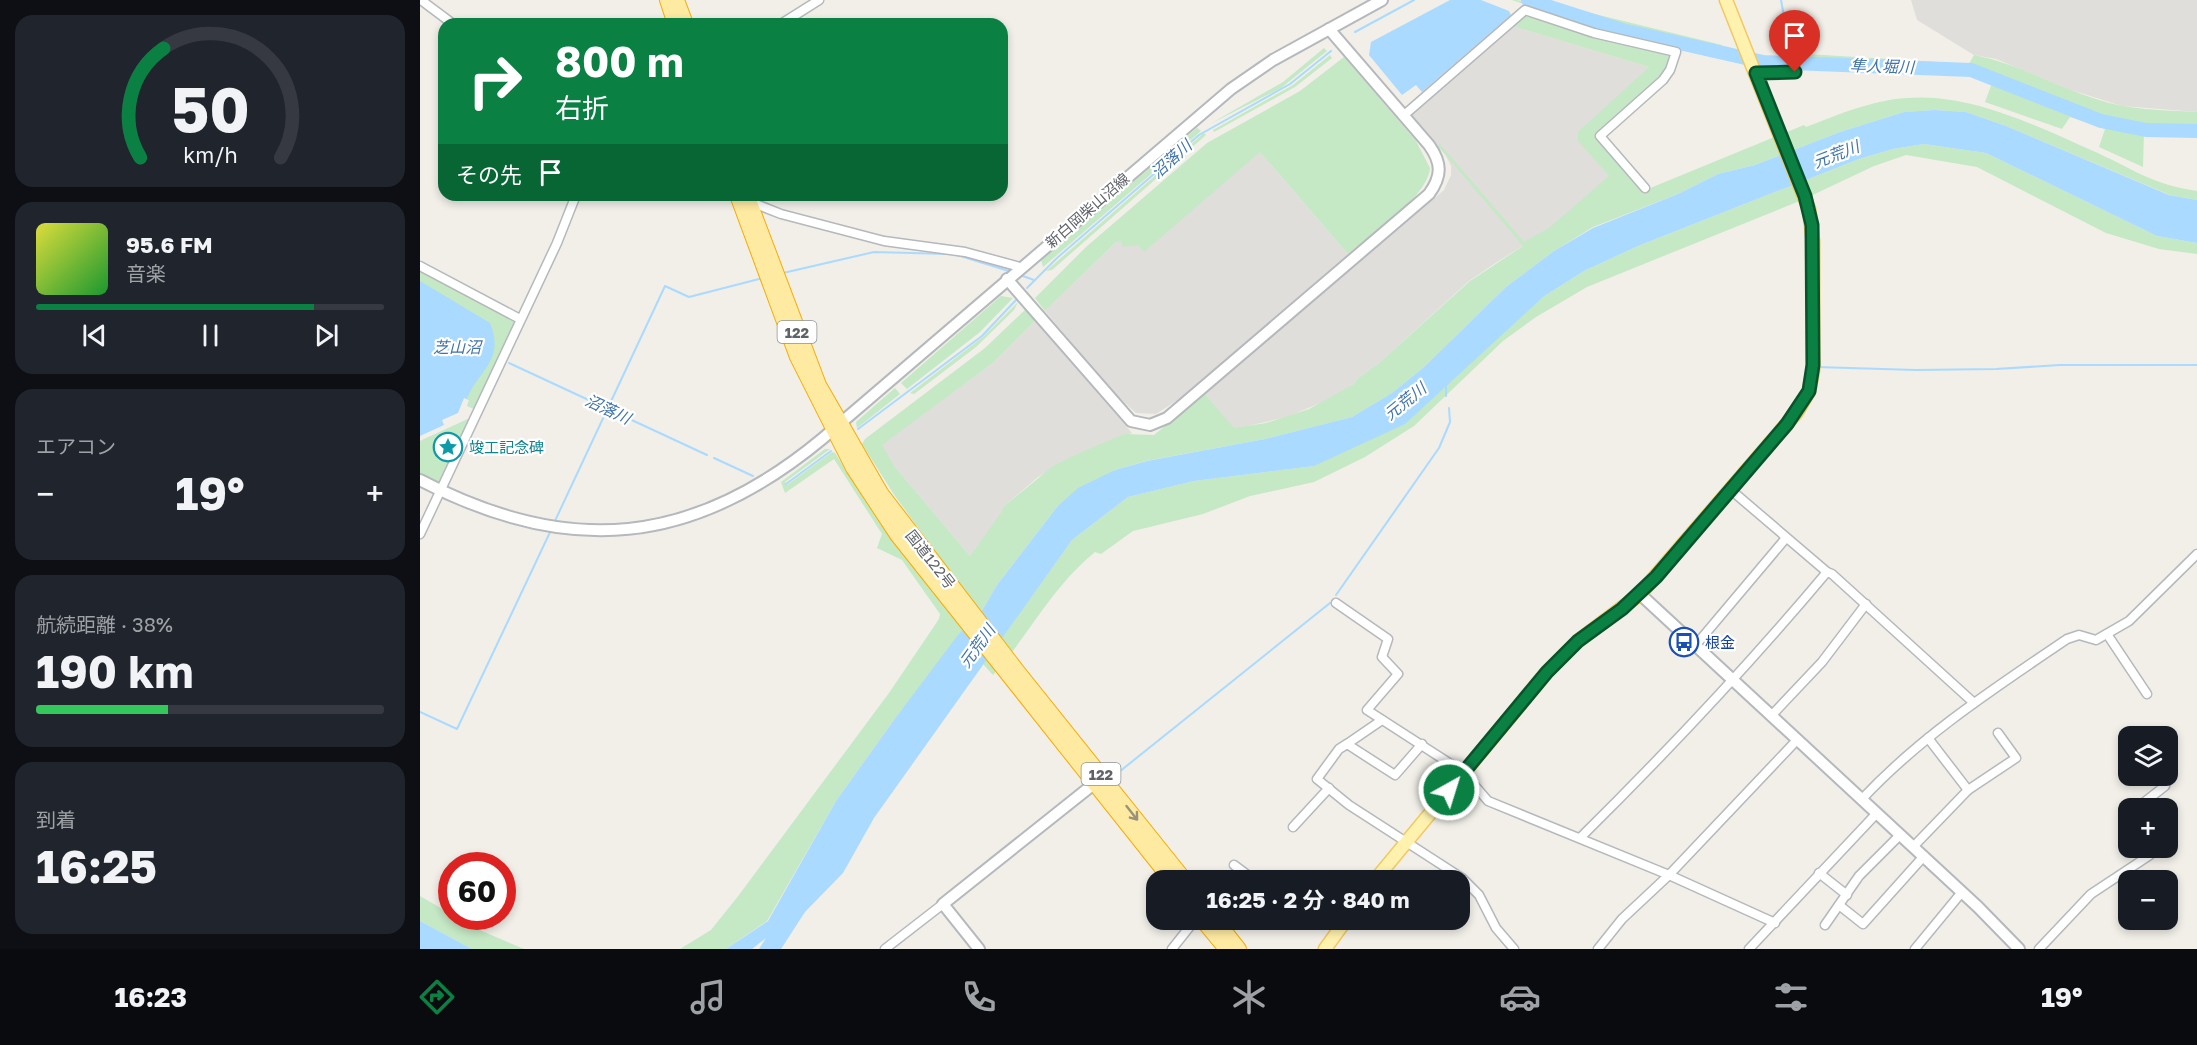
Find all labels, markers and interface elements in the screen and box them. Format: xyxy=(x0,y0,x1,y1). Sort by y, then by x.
pin xyxy=(1769,10,1820,72)
icon: arrive xyxy=(1778,19,1811,52)
text: 800 m xyxy=(555,36,684,86)
icon: right xyxy=(456,42,534,120)
water label: 隼人堀川 xyxy=(1850,55,1916,77)
text: 50 xyxy=(171,71,249,146)
text: 右折 xyxy=(555,92,609,124)
water label: 沼落川 xyxy=(1146,134,1197,182)
water label: 元荒川 xyxy=(1810,135,1864,172)
text: km/h xyxy=(183,142,237,168)
icon: arrive xyxy=(534,156,567,189)
text: その先 xyxy=(456,161,522,188)
street label: 新白岡柴山沼線 xyxy=(1041,169,1133,251)
text: 95.6 FM xyxy=(126,231,213,258)
text: 音楽 xyxy=(126,261,166,285)
icon: previous xyxy=(78,319,111,352)
icon: pause xyxy=(194,319,227,352)
icon: next xyxy=(310,319,343,352)
road number: 122 xyxy=(778,321,817,343)
water label: 芝山沼 xyxy=(433,337,483,357)
water label: 元荒川 xyxy=(1380,377,1431,424)
water label: 沼落川 xyxy=(582,390,636,429)
place icon: 竣工記念碑 xyxy=(432,431,464,463)
text: エアコン xyxy=(36,434,116,458)
place label: 竣工記念碑 xyxy=(469,438,544,456)
text: 19° xyxy=(175,466,245,520)
text: − xyxy=(36,474,54,513)
text: + xyxy=(366,474,384,513)
street label: 国道122号 xyxy=(902,526,960,592)
text: 航続距離 · 38% xyxy=(36,612,173,636)
water label: 元荒川 xyxy=(955,619,1000,671)
bus stop icon: 根金 xyxy=(1668,626,1700,658)
place label: 根金 xyxy=(1705,633,1735,651)
text: 190 km xyxy=(36,644,194,698)
map controls xyxy=(2118,726,2178,930)
button: layers xyxy=(2118,726,2178,786)
position arrow xyxy=(1417,758,1481,822)
road number: 122 xyxy=(1082,763,1120,785)
button: + xyxy=(2118,798,2178,858)
one-way arrow xyxy=(1125,804,1138,820)
text: 到着 xyxy=(36,807,76,831)
text: 16:25 xyxy=(36,839,157,893)
speed limit sign: 60 xyxy=(438,852,516,930)
button: − xyxy=(2118,870,2178,930)
text: 16:25 · 2 分 · 840 m xyxy=(1206,886,1410,913)
icon: directions xyxy=(416,976,458,1018)
icon: music xyxy=(687,976,729,1018)
icon: phone xyxy=(958,976,1000,1018)
icon: climate xyxy=(1228,976,1270,1018)
icon: car xyxy=(1499,976,1541,1018)
icon: filters xyxy=(1770,976,1812,1018)
text: 16:23 xyxy=(114,981,187,1013)
text: 19° xyxy=(2041,981,2083,1013)

